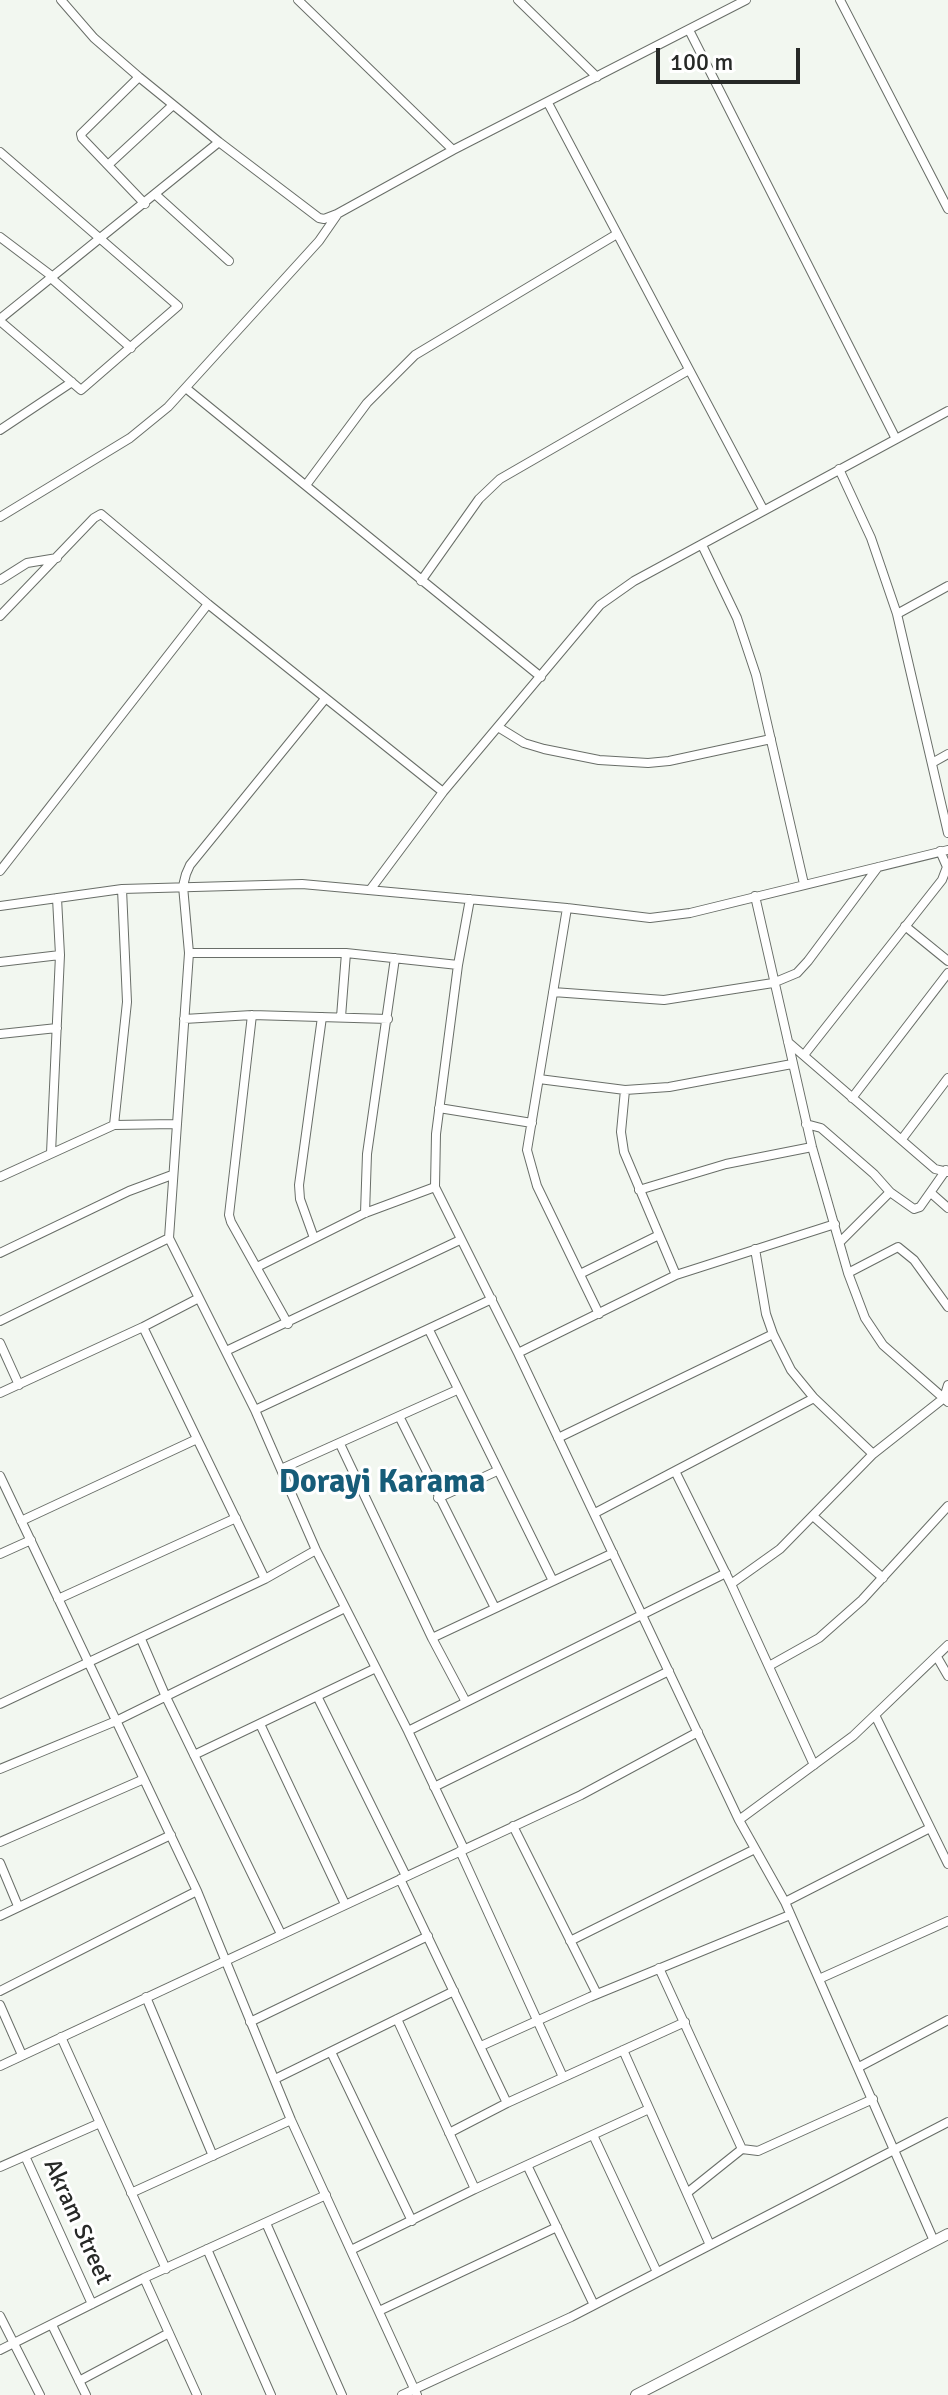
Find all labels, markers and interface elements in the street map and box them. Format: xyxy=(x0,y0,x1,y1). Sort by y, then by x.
scale bar xyxy=(660,32,804,82)
text: 100 m xyxy=(670,47,733,77)
district label: Dorayi Karama xyxy=(279,1465,485,1503)
street label: Akram Street xyxy=(36,2155,118,2289)

